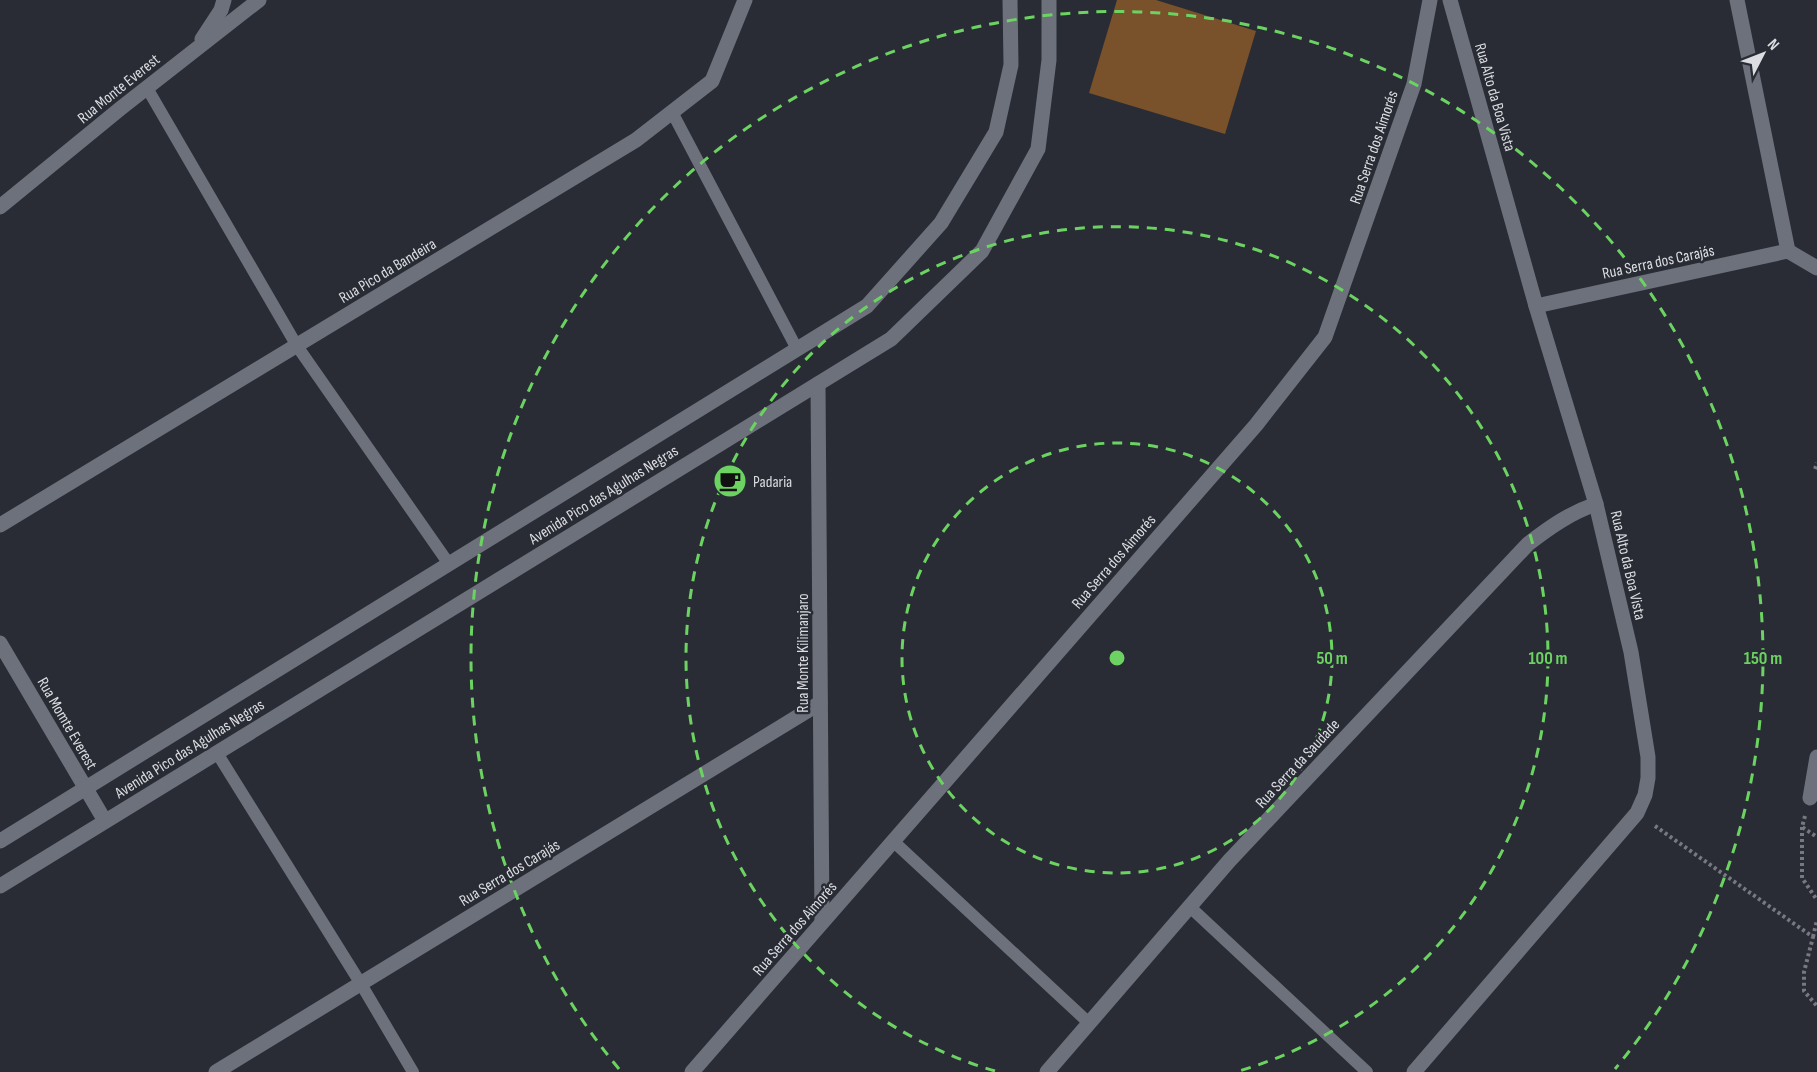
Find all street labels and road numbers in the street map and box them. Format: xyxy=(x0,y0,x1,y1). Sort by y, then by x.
street label: Rua Alto da Boa Vista xyxy=(1470,41,1519,154)
street label: Rua Monte Everest xyxy=(74,50,164,128)
street label: Rua Serra dos Aimorés xyxy=(1346,88,1403,207)
street label: Rua Pico da Bandeira xyxy=(336,235,440,308)
street label: Rua Serra dos Carajás xyxy=(1600,241,1716,284)
street label: Avenida Pico das Agulhas Negras xyxy=(525,441,682,550)
street label: Rua Alto da Boa Vista xyxy=(1606,509,1649,622)
street label: Rua Serra dos Aimorés xyxy=(1068,511,1160,613)
street label: Rua Monte Kilimanjaro xyxy=(794,593,813,713)
street label: Rua Momte Everest xyxy=(33,674,101,773)
street label: Avenida Pico das Agulhas Negras xyxy=(111,695,268,804)
street label: Rua Serra da Saudade xyxy=(1252,716,1344,812)
street label: Rua Serra dos Carajás xyxy=(456,836,564,911)
street label: Rua Serra dos Aimorés xyxy=(749,878,841,980)

